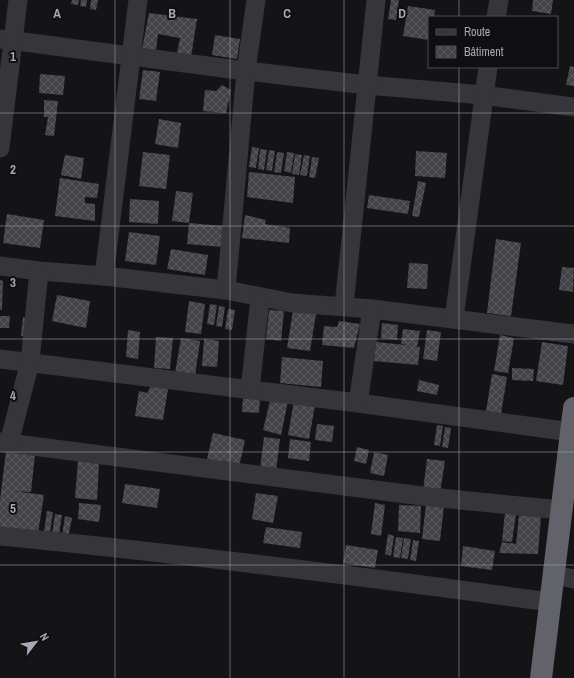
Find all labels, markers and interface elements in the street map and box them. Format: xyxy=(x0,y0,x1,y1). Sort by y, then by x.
text: A xyxy=(53,5,61,22)
text: B xyxy=(168,5,176,22)
text: C xyxy=(283,5,291,22)
text: D xyxy=(398,5,406,22)
legend xyxy=(428,16,558,68)
text: Route xyxy=(464,24,490,40)
text: Bâtiment xyxy=(464,44,504,60)
text: 1 xyxy=(10,48,16,65)
text: 2 xyxy=(10,161,16,178)
text: 3 xyxy=(10,274,16,291)
text: 4 xyxy=(10,387,16,404)
text: 5 xyxy=(10,500,16,517)
north arrow xyxy=(16,622,56,662)
text: N xyxy=(37,630,52,643)

